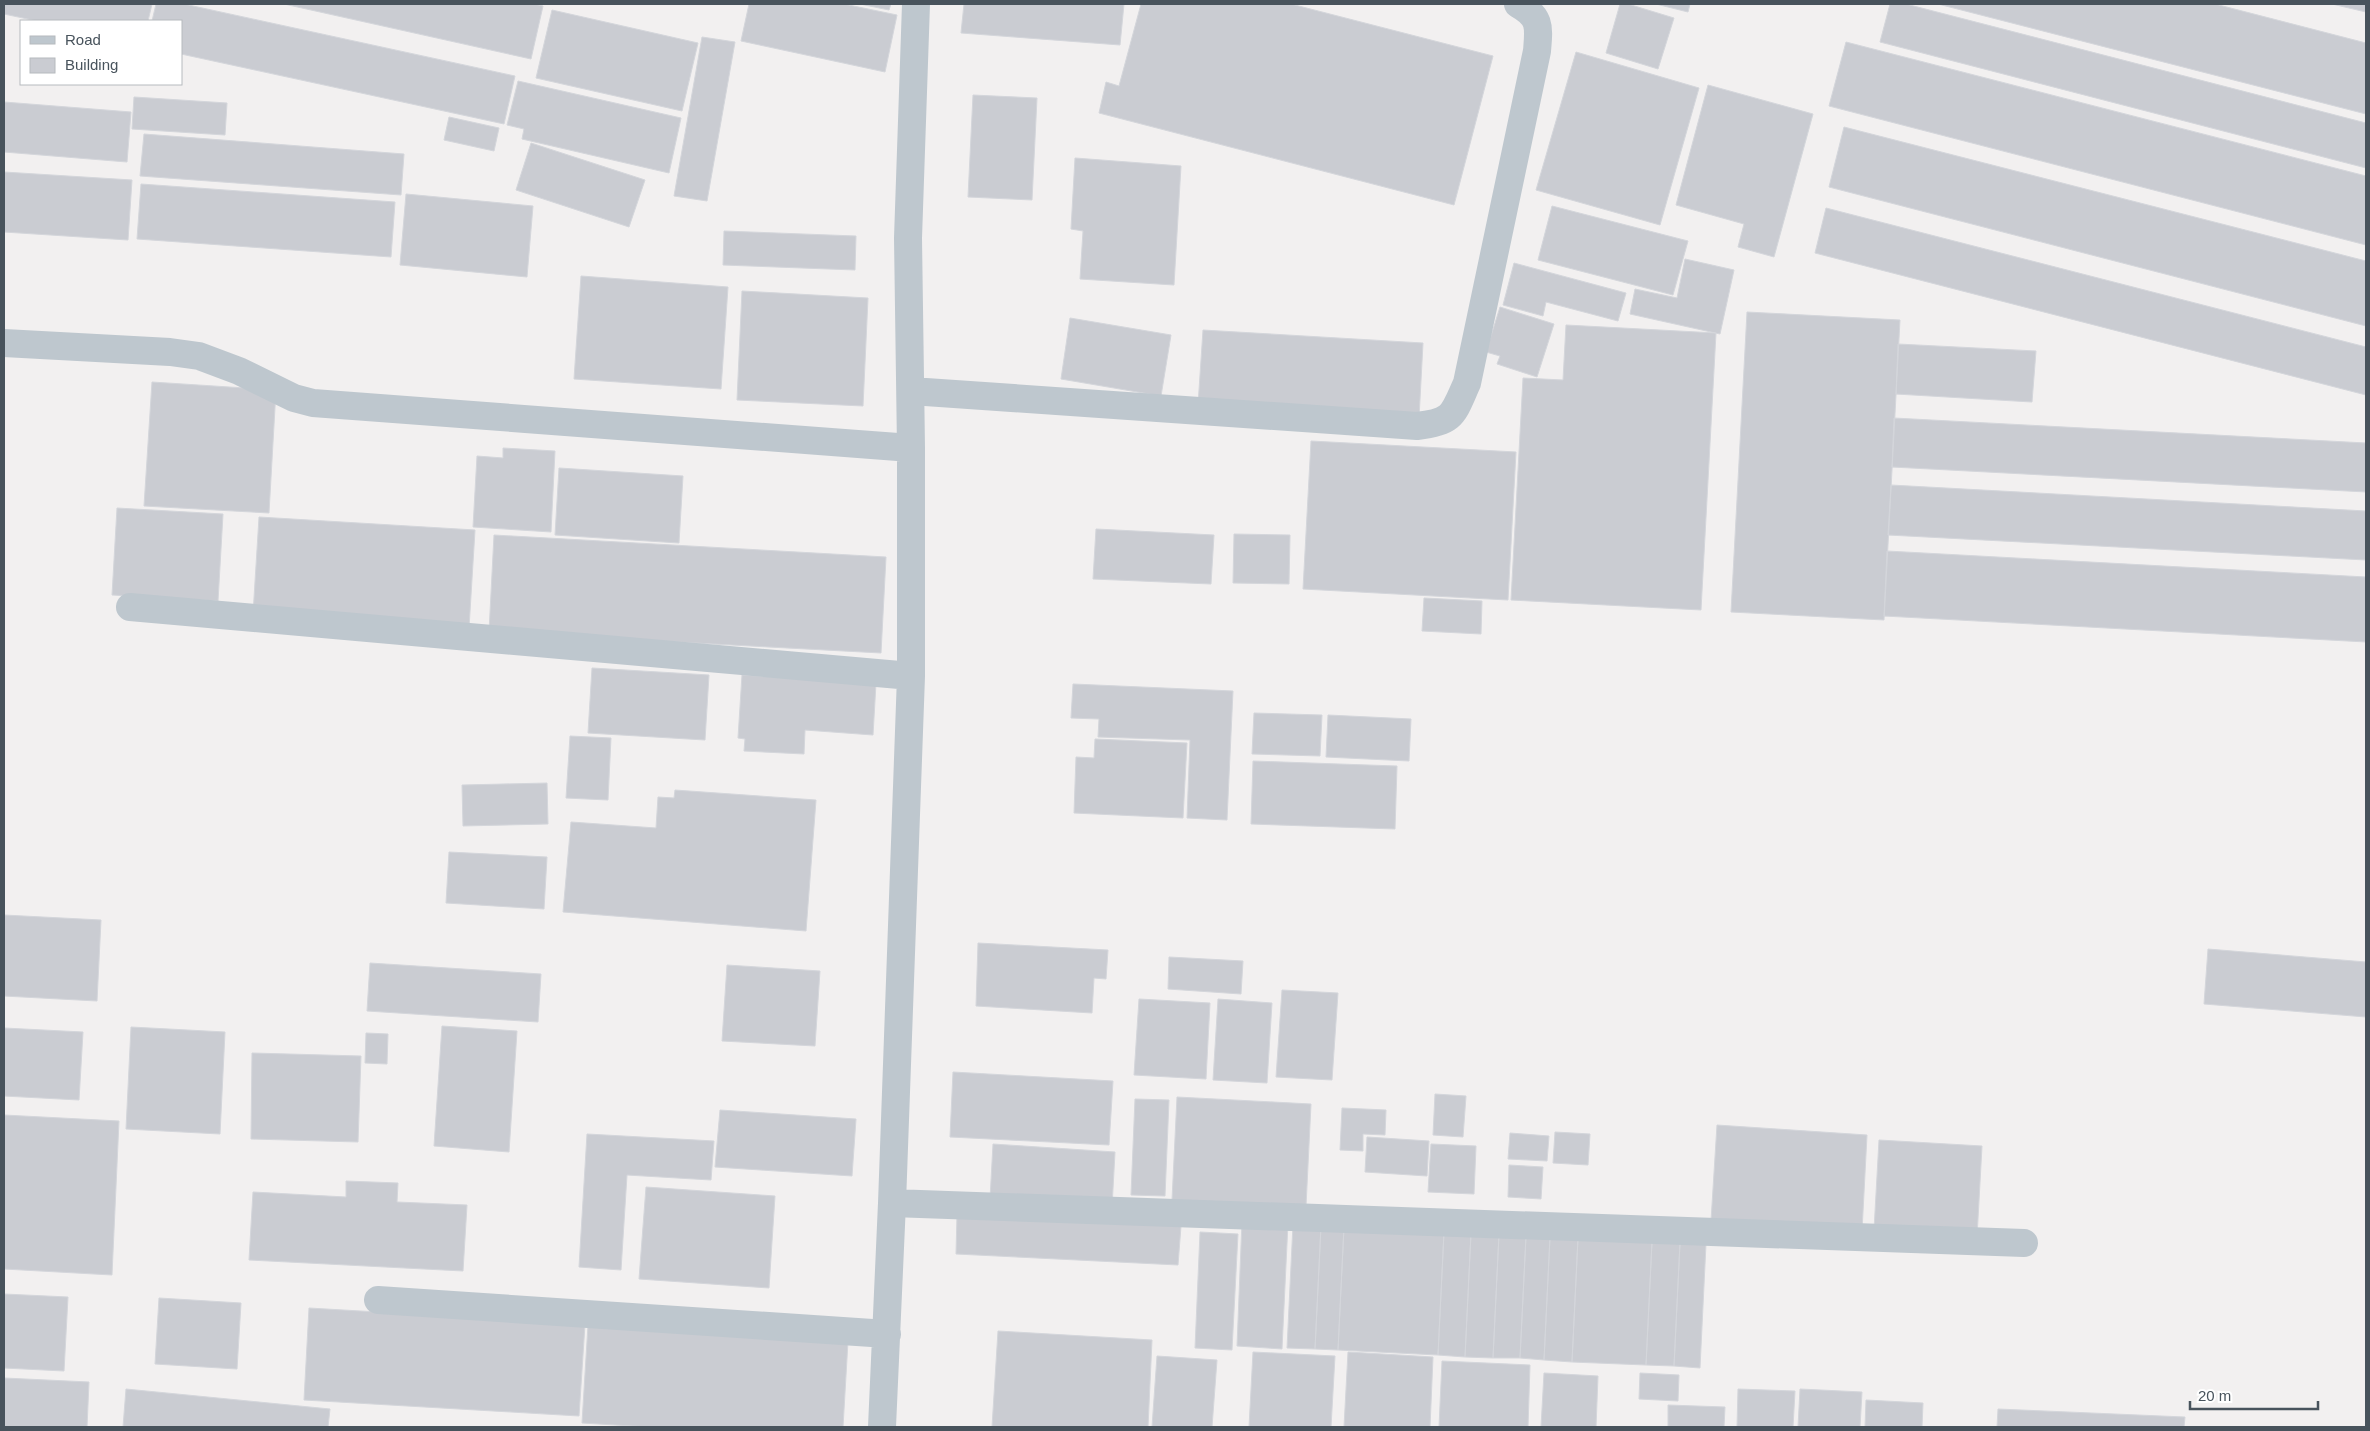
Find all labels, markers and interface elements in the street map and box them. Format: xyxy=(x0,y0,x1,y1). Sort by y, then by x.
legend xyxy=(20,20,182,85)
text: Road xyxy=(65,31,101,48)
text: Building xyxy=(65,56,118,73)
scale bar xyxy=(2190,1378,2318,1410)
text: 20 m xyxy=(2198,1387,2231,1404)

